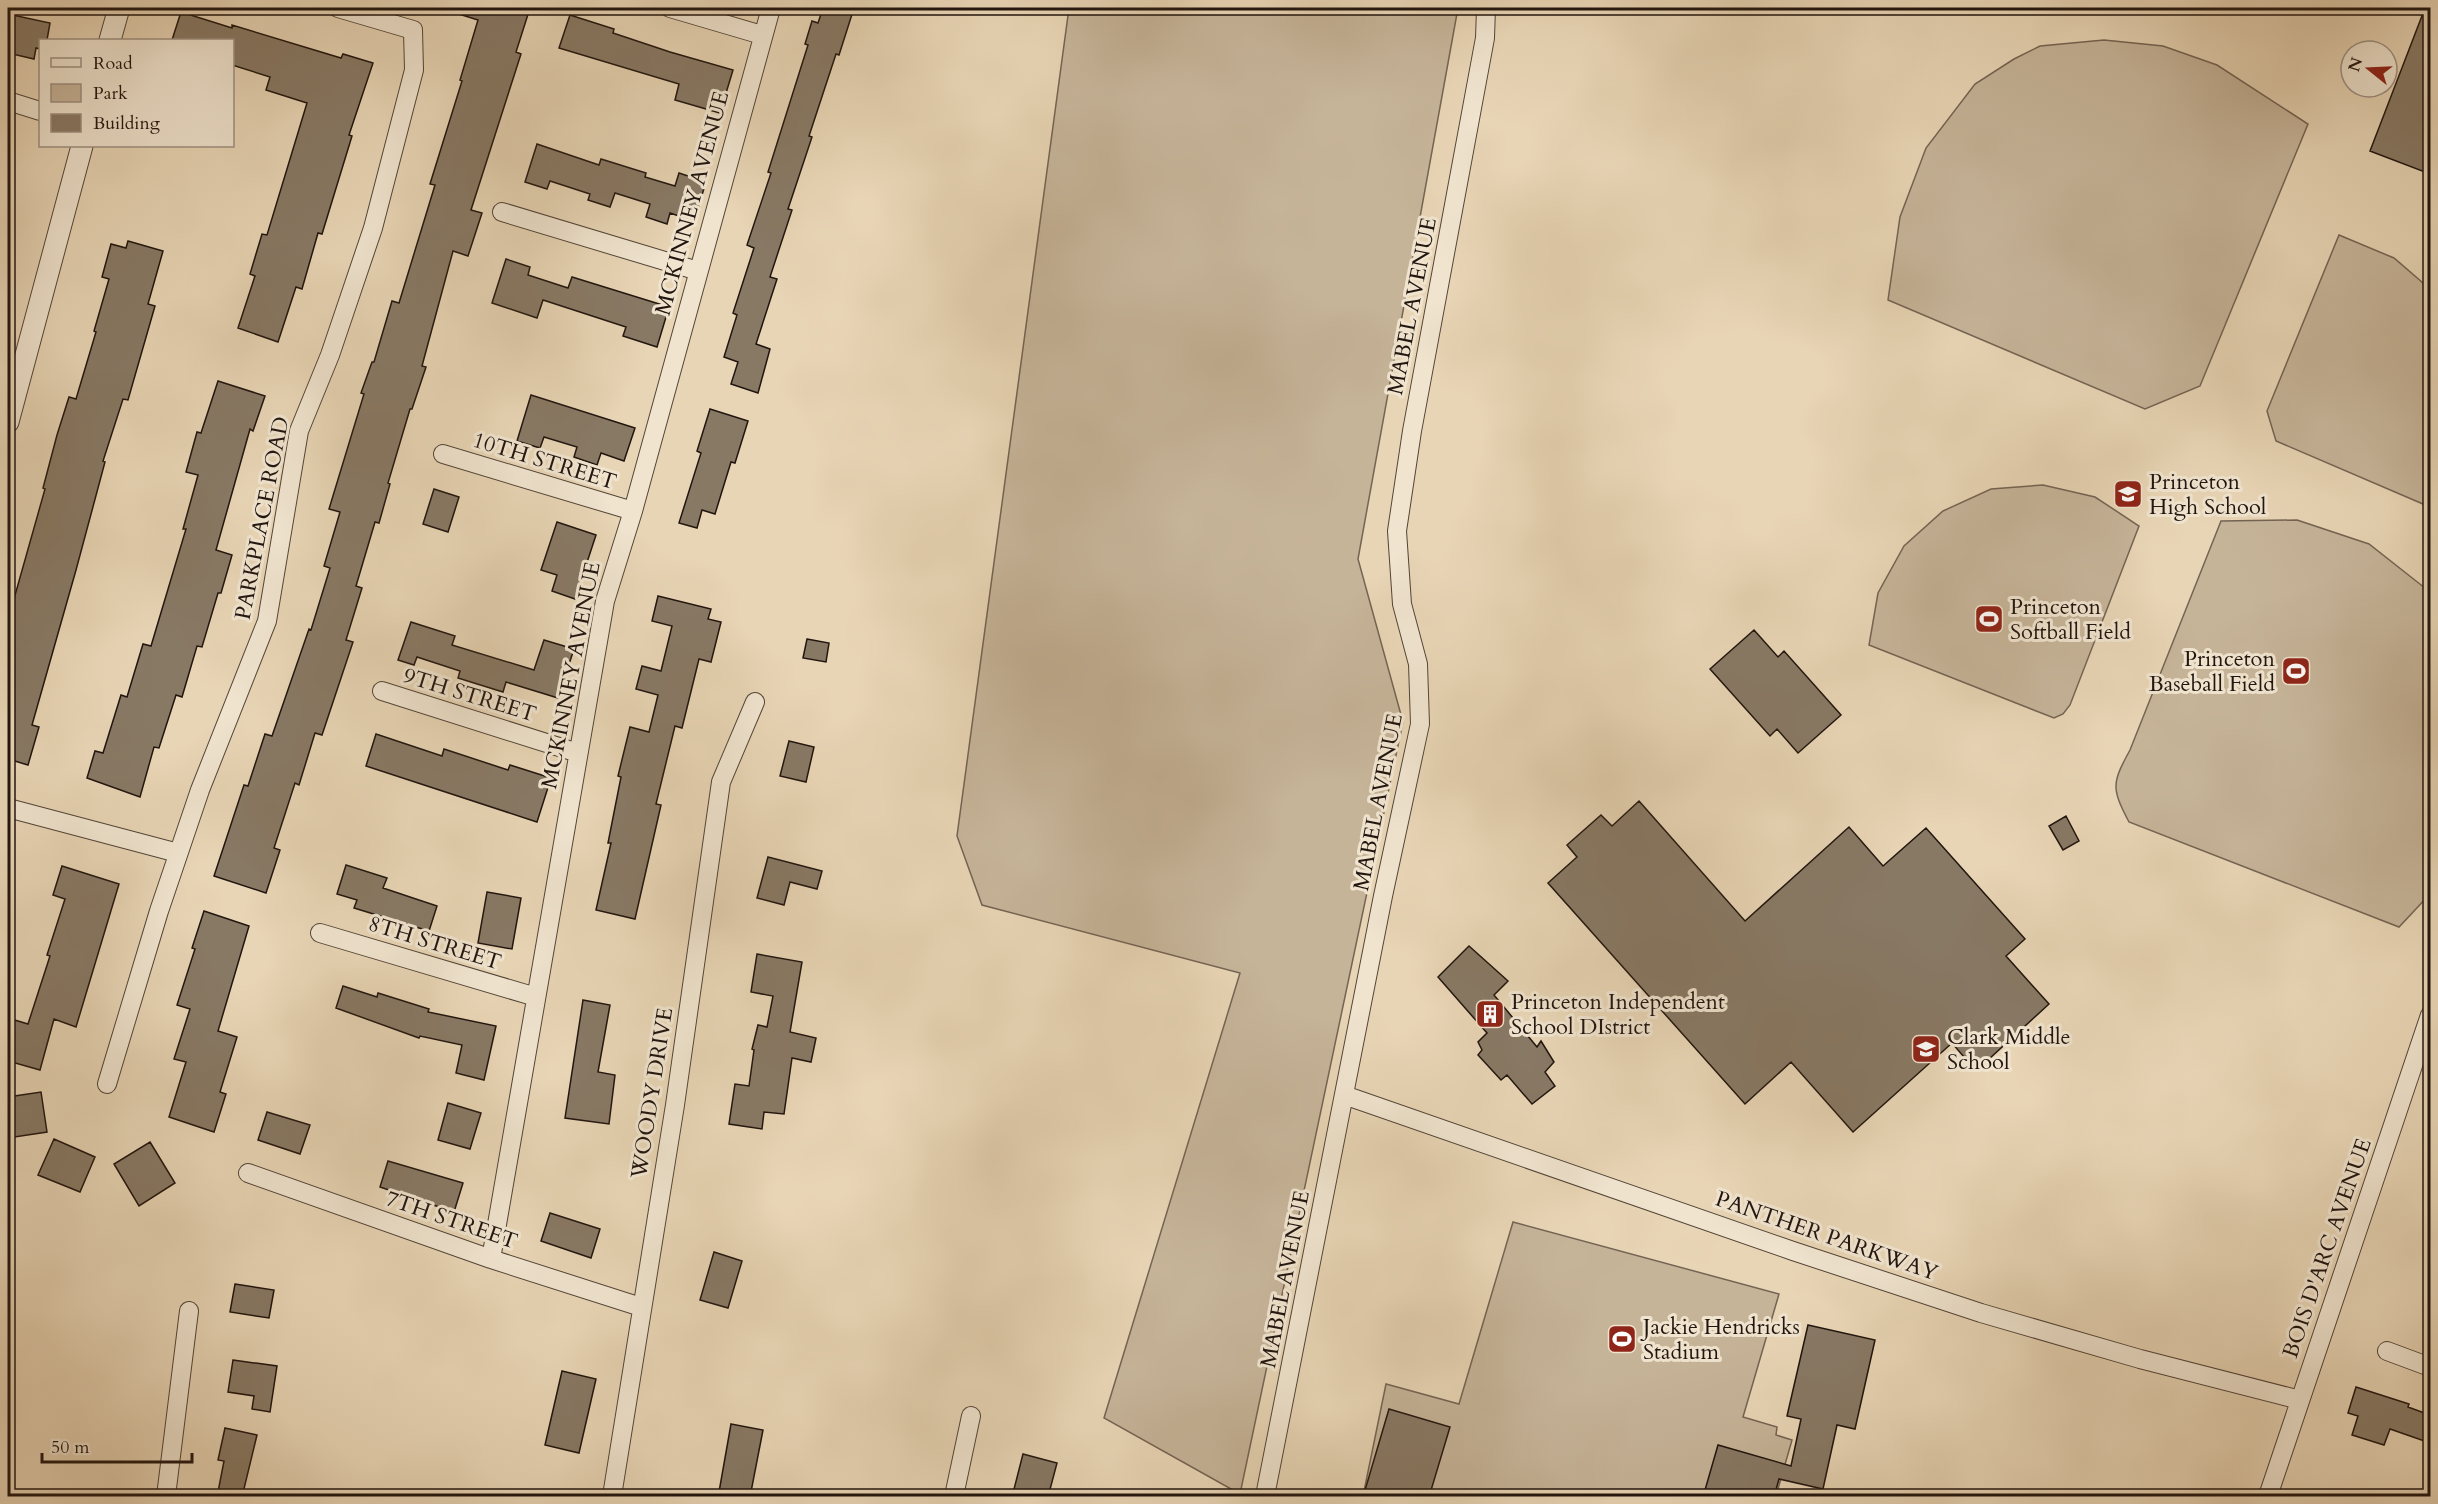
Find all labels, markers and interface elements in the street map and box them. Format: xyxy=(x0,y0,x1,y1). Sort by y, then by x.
legend xyxy=(39,39,234,147)
north arrow xyxy=(2339,39,2399,99)
text: Road xyxy=(93,51,133,76)
text: N xyxy=(2343,55,2368,75)
text: Park xyxy=(93,81,128,106)
street label: MCKINNEY AVENUE xyxy=(648,88,736,318)
text: Building xyxy=(93,111,161,136)
street label: MABEL AVENUE xyxy=(1380,215,1444,397)
street label: PARKPLACE ROAD xyxy=(228,414,296,622)
street label: 10TH STREET xyxy=(469,425,620,497)
place label: Princeton High School xyxy=(2149,467,2267,522)
school or university icon: Princeton High School xyxy=(2112,478,2144,510)
street label: MCKINNEY AVENUE xyxy=(534,559,608,791)
place label: Princeton Softball Field xyxy=(2010,592,2131,647)
sports icon: Princeton Softball Field xyxy=(1973,603,2005,635)
place label: Princeton Baseball Field xyxy=(2149,644,2275,699)
sports icon: Princeton Baseball Field xyxy=(2280,655,2312,687)
street label: 9TH STREET xyxy=(400,661,540,729)
street label: MABEL AVENUE xyxy=(1346,711,1410,893)
street label: 8TH STREET xyxy=(365,909,505,977)
place label: Princeton Independent School DIstrict xyxy=(1511,987,1725,1042)
building icon: Princeton Independent School DIstrict xyxy=(1474,998,1506,1030)
street label: WOODY DRIVE xyxy=(623,1005,680,1182)
place label: Clark Middle School xyxy=(1947,1022,2071,1077)
school or university icon: Clark Middle School xyxy=(1910,1033,1942,1065)
street label: BOIS D'ARC AVENUE xyxy=(2275,1134,2379,1362)
street label: 7TH STREET xyxy=(382,1183,522,1256)
street label: PANTHER PARKWAY xyxy=(1711,1184,1942,1288)
street label: MABEL AVENUE xyxy=(1253,1188,1317,1370)
place label: Jackie Hendricks Stadium xyxy=(1640,1312,1800,1367)
sports icon: Jackie Hendricks Stadium xyxy=(1606,1323,1638,1355)
scale bar xyxy=(42,1426,192,1464)
text: 50 m xyxy=(51,1435,90,1460)

